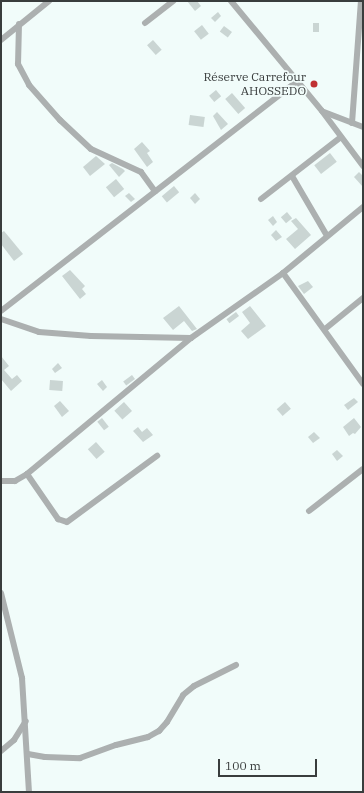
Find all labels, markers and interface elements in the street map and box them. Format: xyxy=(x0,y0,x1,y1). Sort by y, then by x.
place label: Réserve Carrefour AHOSSEDO xyxy=(203,70,306,98)
marker: Réserve Carrefour AHOSSEDO xyxy=(309,79,319,89)
scale bar xyxy=(220,751,319,777)
text: 100 m xyxy=(225,758,261,773)

